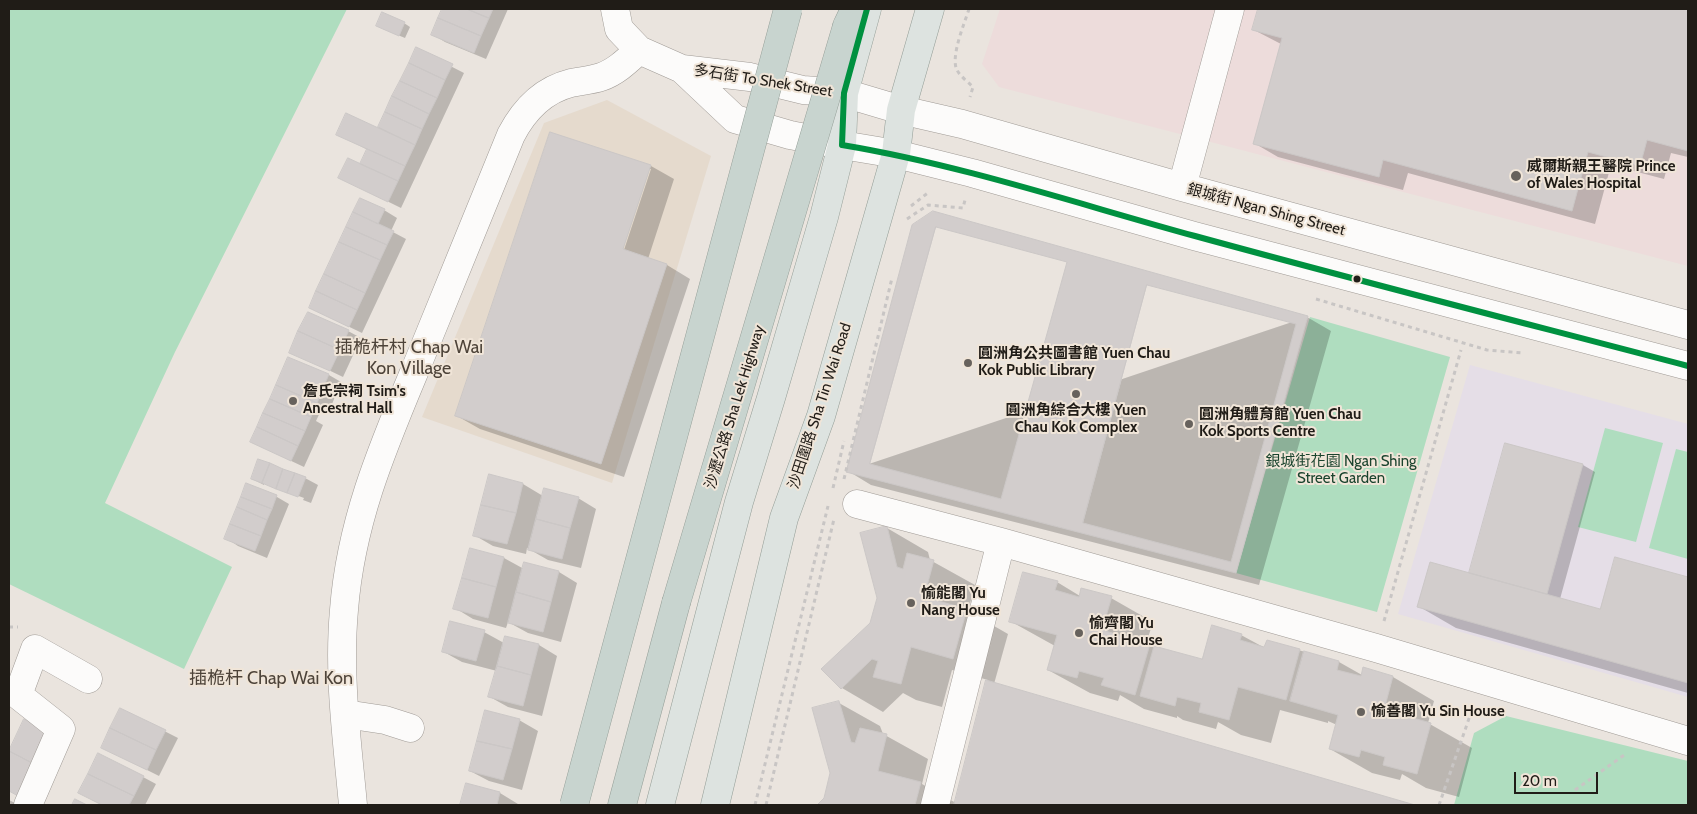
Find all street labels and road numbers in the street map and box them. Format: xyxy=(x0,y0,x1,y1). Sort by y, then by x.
street label: 多石街 To Shek Street xyxy=(692,61,834,101)
street label: 銀城街 Ngan Shing Street xyxy=(1185,180,1347,240)
street label: 沙田圍路 Sha Tin Wai Road xyxy=(785,321,855,491)
street label: 沙瀝公路 Sha Lek Highway xyxy=(701,323,769,491)

